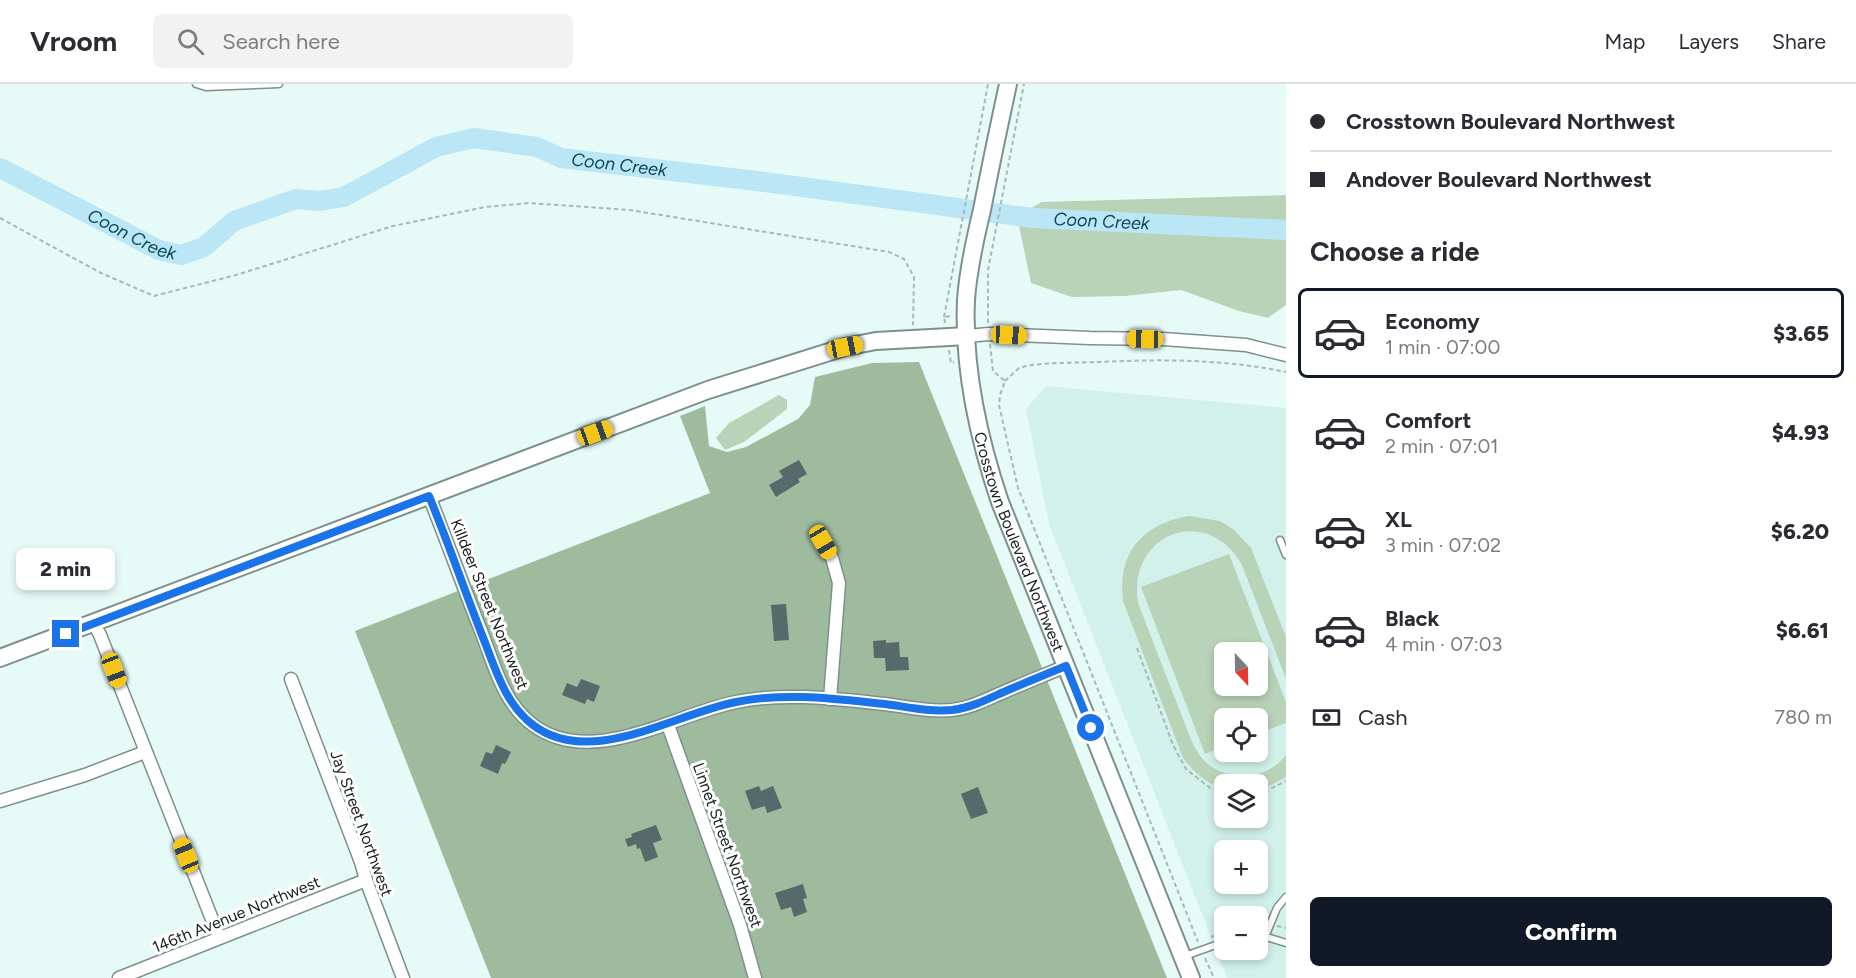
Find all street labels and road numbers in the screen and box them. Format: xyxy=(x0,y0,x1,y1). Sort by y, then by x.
street label: Crosstown Boulevard Northwest xyxy=(970,430,1068,655)
street label: Killdeer Street Northwest xyxy=(447,516,532,692)
street label: Jay Street Northwest xyxy=(326,748,397,899)
street label: Linnet Street Northwest xyxy=(689,760,766,930)
street label: 146th Avenue Northwest xyxy=(150,872,323,957)

